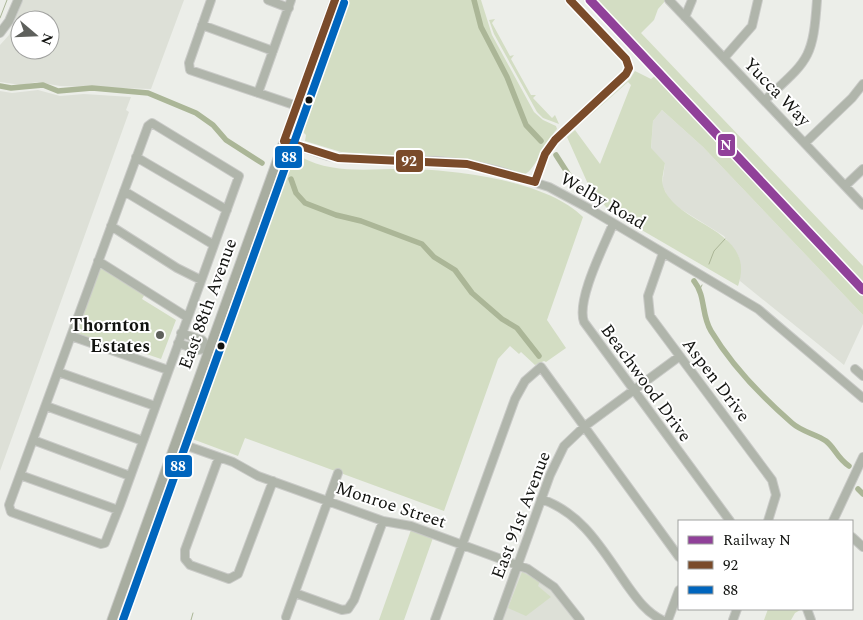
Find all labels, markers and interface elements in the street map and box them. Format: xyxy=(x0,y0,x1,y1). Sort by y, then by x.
north arrow xyxy=(10,10,60,60)
text: N xyxy=(35,30,59,48)
street label: Yucca Way xyxy=(737,51,818,134)
unlabelled marker xyxy=(304,95,314,105)
line badge: N xyxy=(717,133,736,157)
text: N xyxy=(720,135,732,156)
line badge: 88 xyxy=(274,145,303,169)
text: 88 xyxy=(281,147,297,168)
line badge: 92 xyxy=(395,149,424,173)
text: 92 xyxy=(401,151,417,172)
street label: Welby Road xyxy=(555,166,651,236)
street label: East 88th Avenue xyxy=(172,235,244,373)
place label: Thornton Estates xyxy=(70,312,150,360)
street label: Beachwood Drive xyxy=(594,318,698,448)
marker: Thornton Estates xyxy=(154,329,166,341)
street label: Aspen Drive xyxy=(675,332,757,428)
unlabelled marker xyxy=(216,341,226,351)
street label: East 91st Avenue xyxy=(484,447,558,583)
line badge: 88 xyxy=(164,454,193,478)
text: 88 xyxy=(170,456,186,477)
street label: Monroe Street xyxy=(332,474,450,536)
legend xyxy=(678,520,853,610)
text: Railway N xyxy=(723,529,791,552)
text: 92 xyxy=(723,554,738,577)
text: 88 xyxy=(723,579,738,602)

